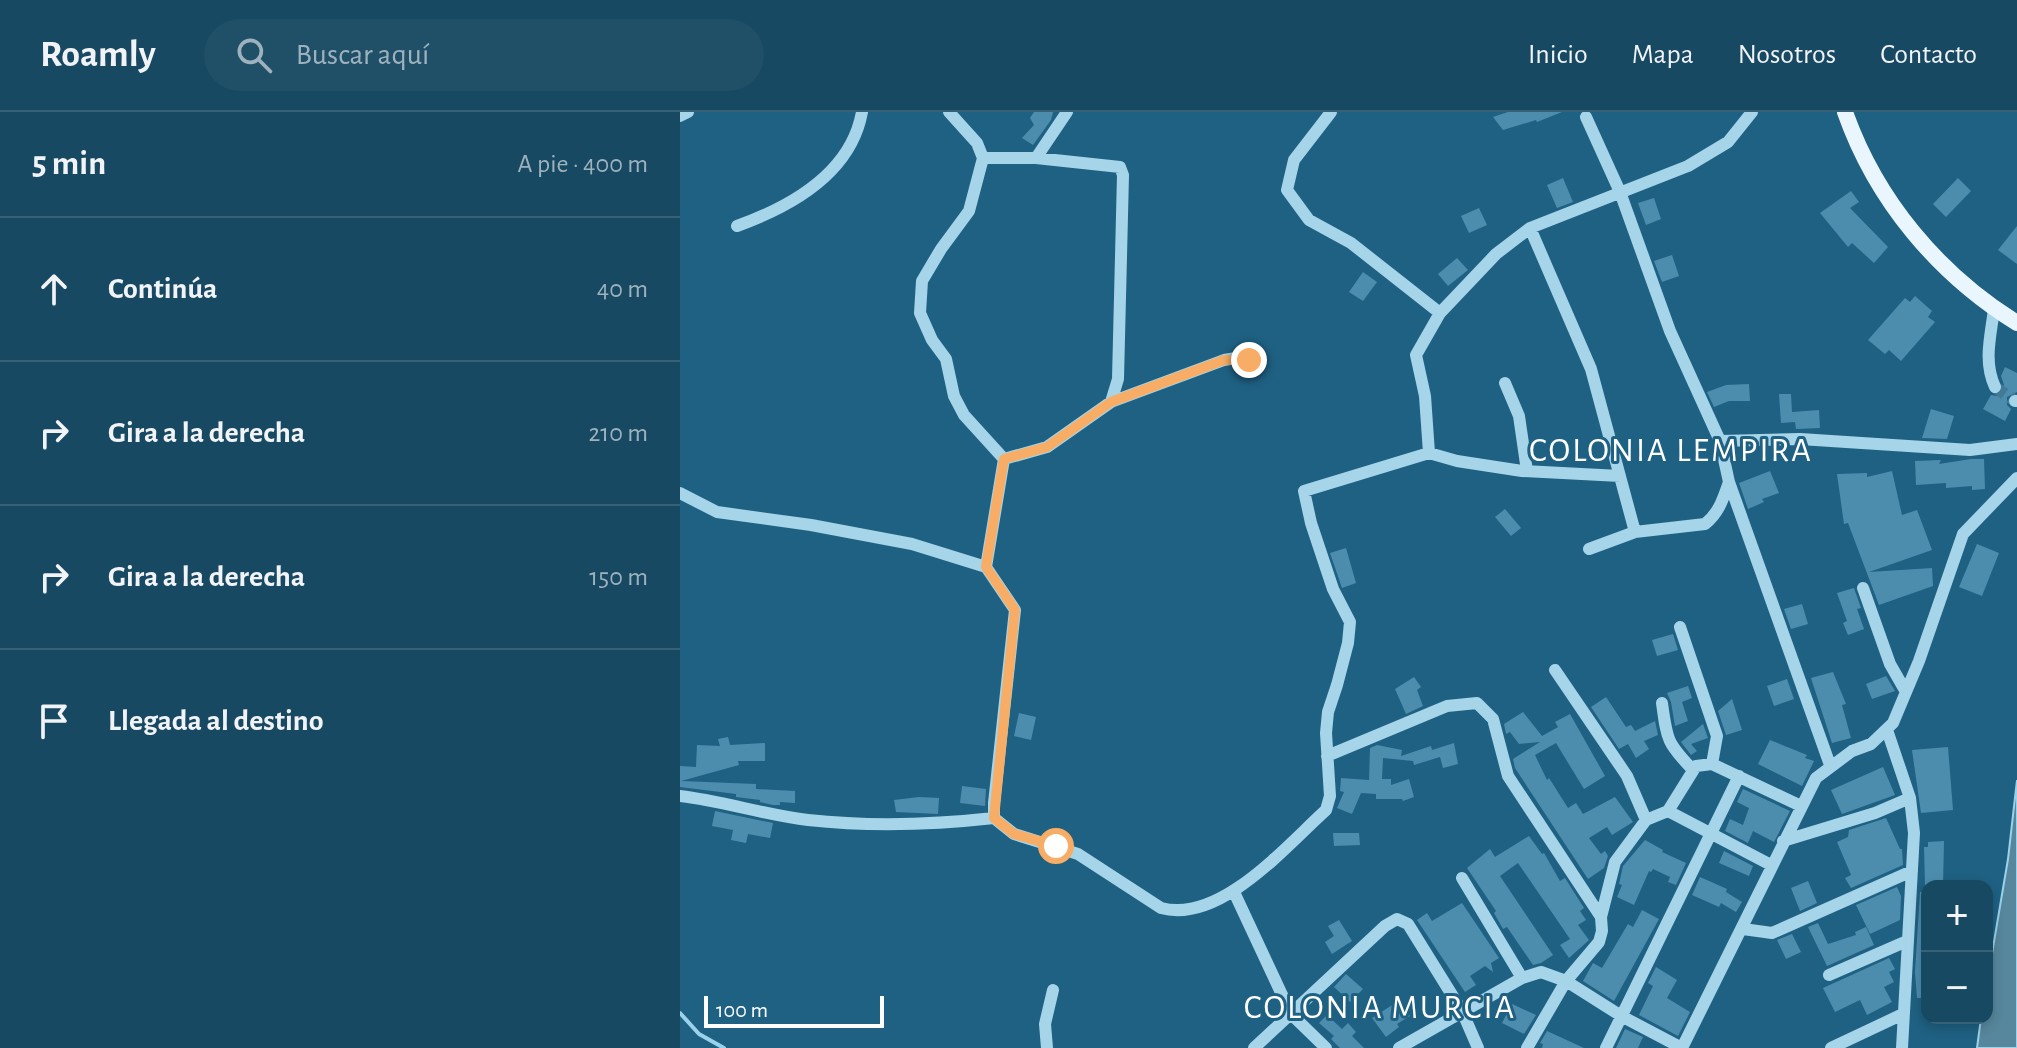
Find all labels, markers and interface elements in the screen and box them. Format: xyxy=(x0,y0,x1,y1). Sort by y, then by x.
search box xyxy=(204,19,764,91)
icon: search xyxy=(232,33,276,77)
text: Roamly xyxy=(40,36,156,74)
text: Buscar aquí xyxy=(296,40,429,70)
text: Inicio xyxy=(1528,41,1588,69)
text: Mapa xyxy=(1632,41,1694,69)
text: Nosotros xyxy=(1738,41,1836,69)
text: Contacto xyxy=(1880,41,1977,69)
text: 5 min xyxy=(32,147,106,181)
text: A pie · 400 m xyxy=(518,151,648,177)
icon: ahead xyxy=(32,267,76,311)
text: Continúa xyxy=(108,274,217,304)
text: 40 m xyxy=(597,276,648,302)
route end xyxy=(1231,342,1267,378)
icon: right xyxy=(32,411,76,455)
text: Gira a la derecha xyxy=(108,418,305,448)
text: 210 m xyxy=(588,420,648,446)
district label: COLONIA LEMPIRA xyxy=(1529,434,1813,468)
icon: right xyxy=(32,555,76,599)
text: Gira a la derecha xyxy=(108,562,305,592)
text: 150 m xyxy=(589,564,648,590)
icon: arrive xyxy=(32,699,76,743)
text: Llegada al destino xyxy=(108,706,324,736)
route start xyxy=(1038,828,1074,864)
map controls xyxy=(1921,880,1993,1024)
button: + xyxy=(1921,880,1993,952)
button: − xyxy=(1921,952,1993,1024)
district label: COLONIA MURCIA xyxy=(1244,991,1516,1025)
scale bar xyxy=(704,992,884,1028)
text: 100 m xyxy=(716,999,768,1021)

